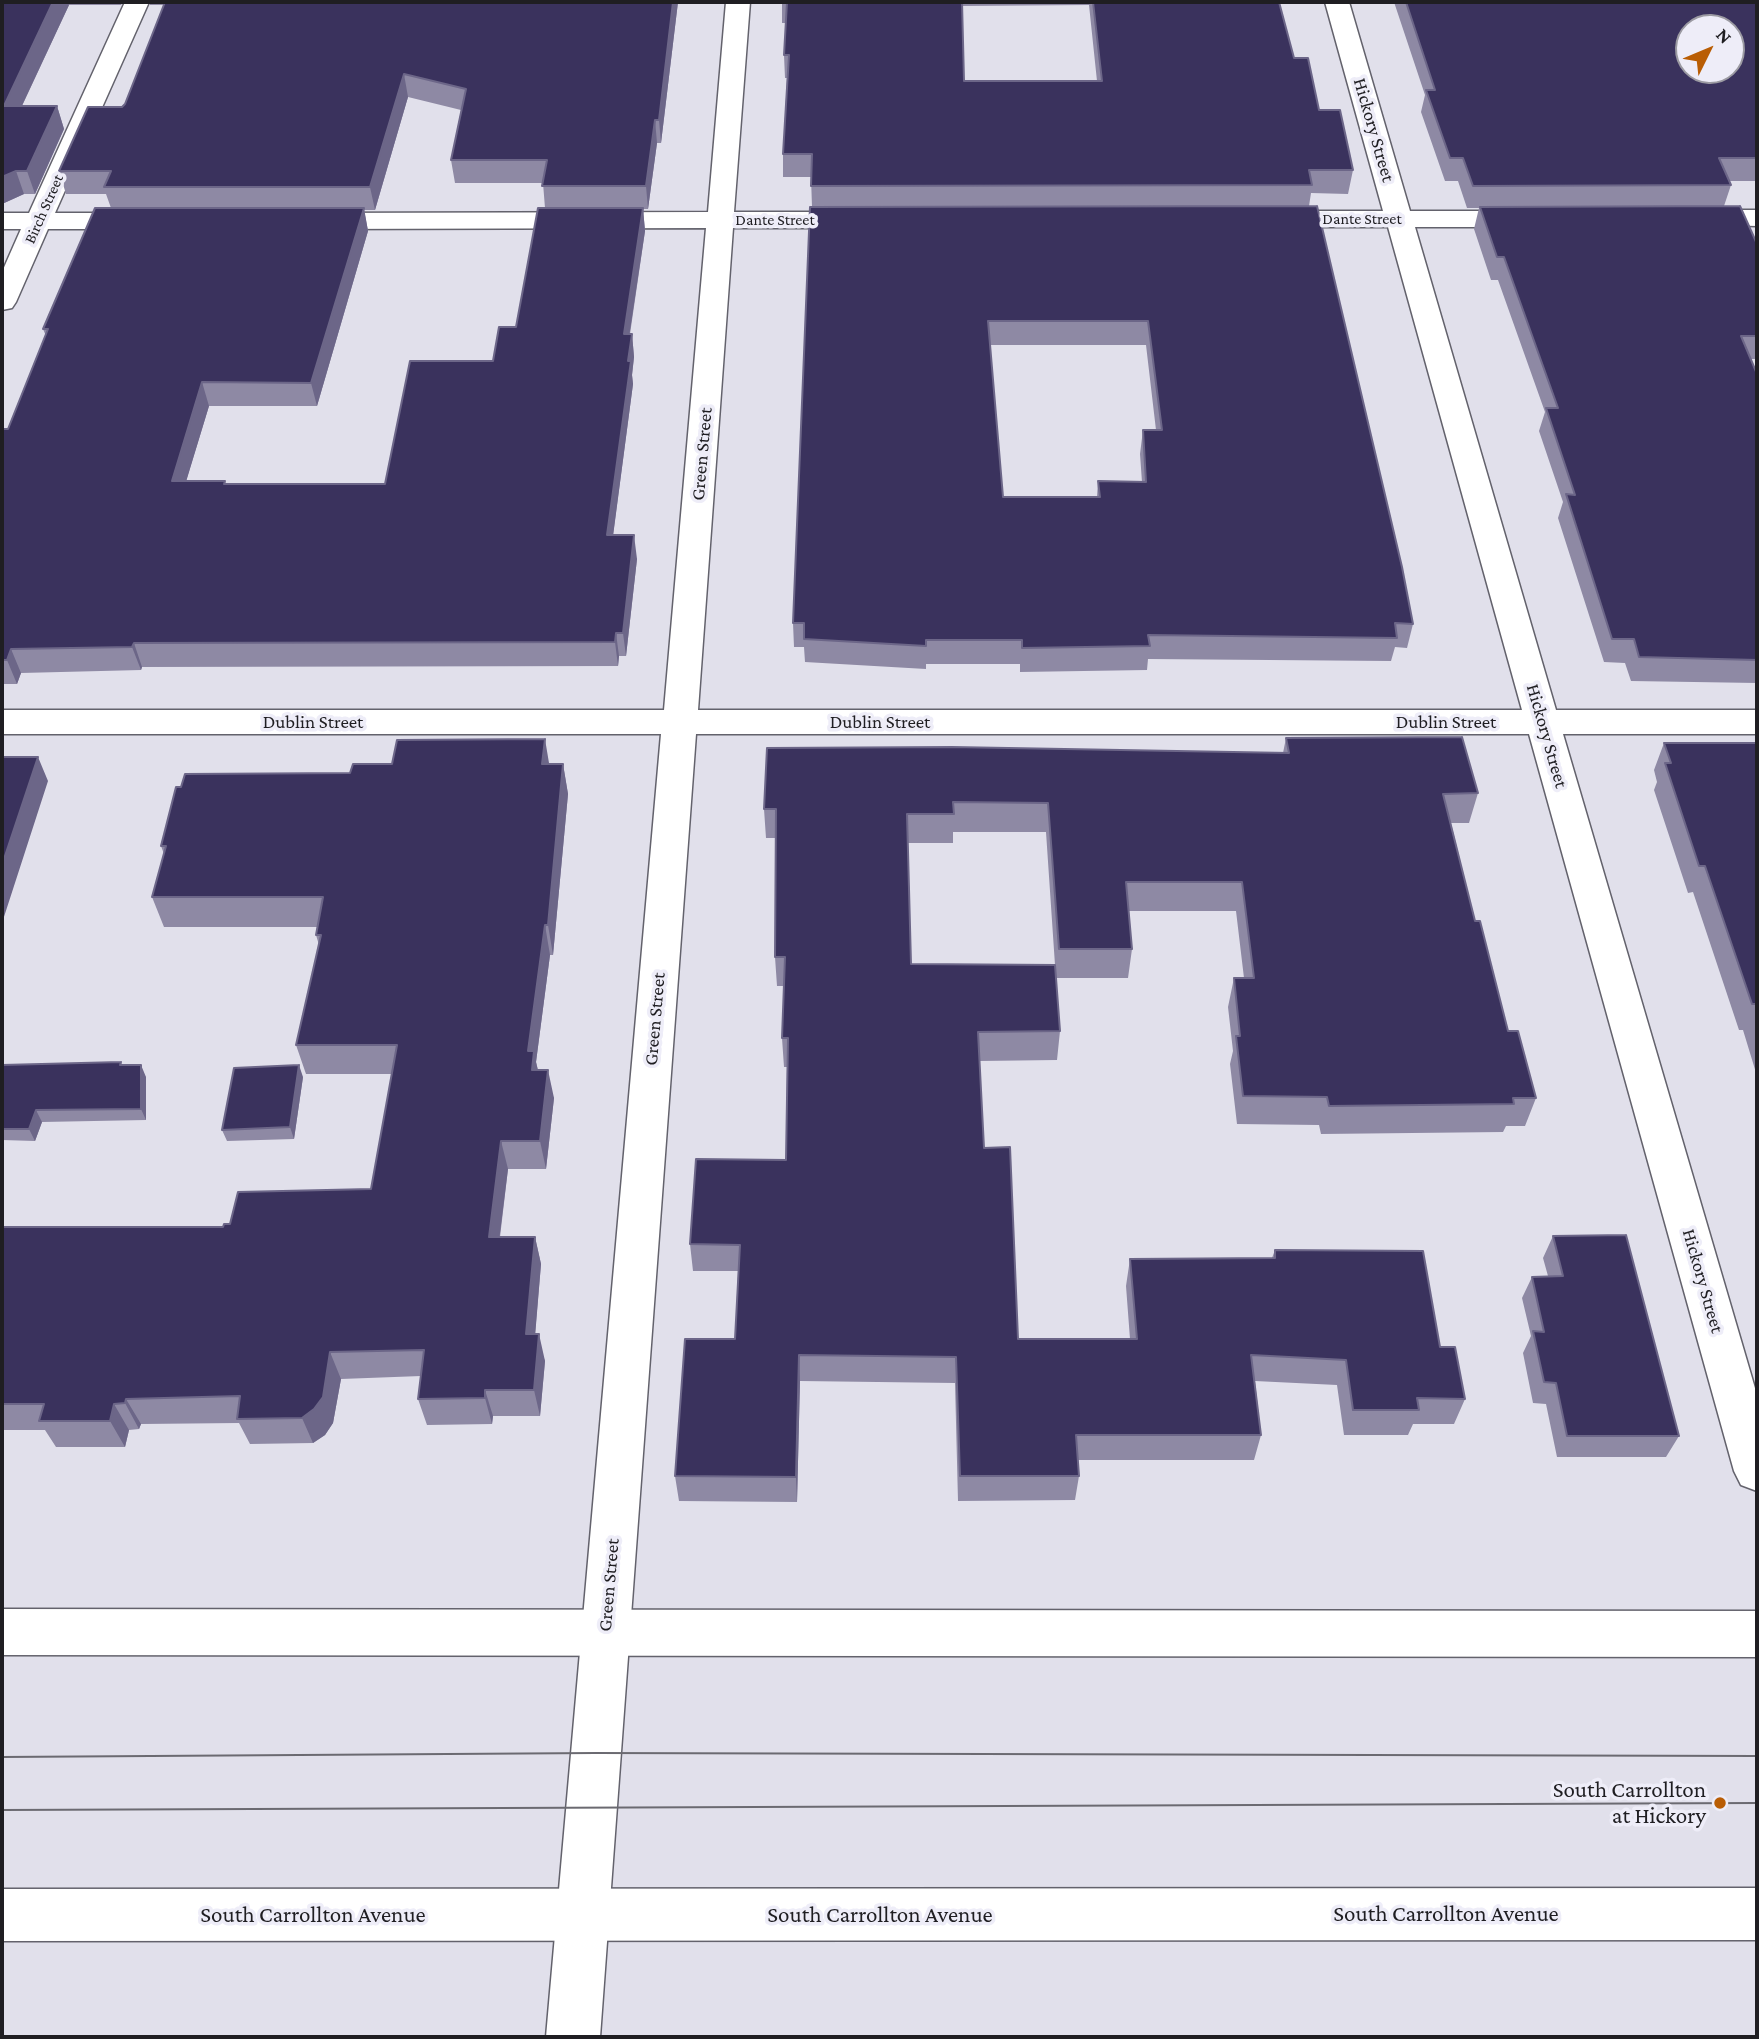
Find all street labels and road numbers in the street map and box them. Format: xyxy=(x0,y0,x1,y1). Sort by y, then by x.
street label: Hickory Street xyxy=(1348,75,1400,185)
street label: Birch Street xyxy=(20,171,68,247)
street label: Dante Street xyxy=(1322,209,1402,229)
street label: Dante Street xyxy=(735,210,815,230)
street label: Green Street xyxy=(687,407,717,501)
street label: Hickory Street xyxy=(1521,681,1573,791)
street label: Dublin Street xyxy=(263,711,363,733)
street label: Dublin Street xyxy=(830,711,930,733)
street label: Dublin Street xyxy=(1396,711,1496,733)
street label: Green Street xyxy=(640,972,670,1066)
street label: Hickory Street xyxy=(1677,1226,1729,1336)
street label: Green Street xyxy=(594,1538,624,1632)
street label: South Carrollton Avenue xyxy=(1333,1900,1559,1928)
street label: South Carrollton Avenue xyxy=(200,1901,426,1929)
street label: South Carrollton Avenue xyxy=(767,1901,993,1929)

